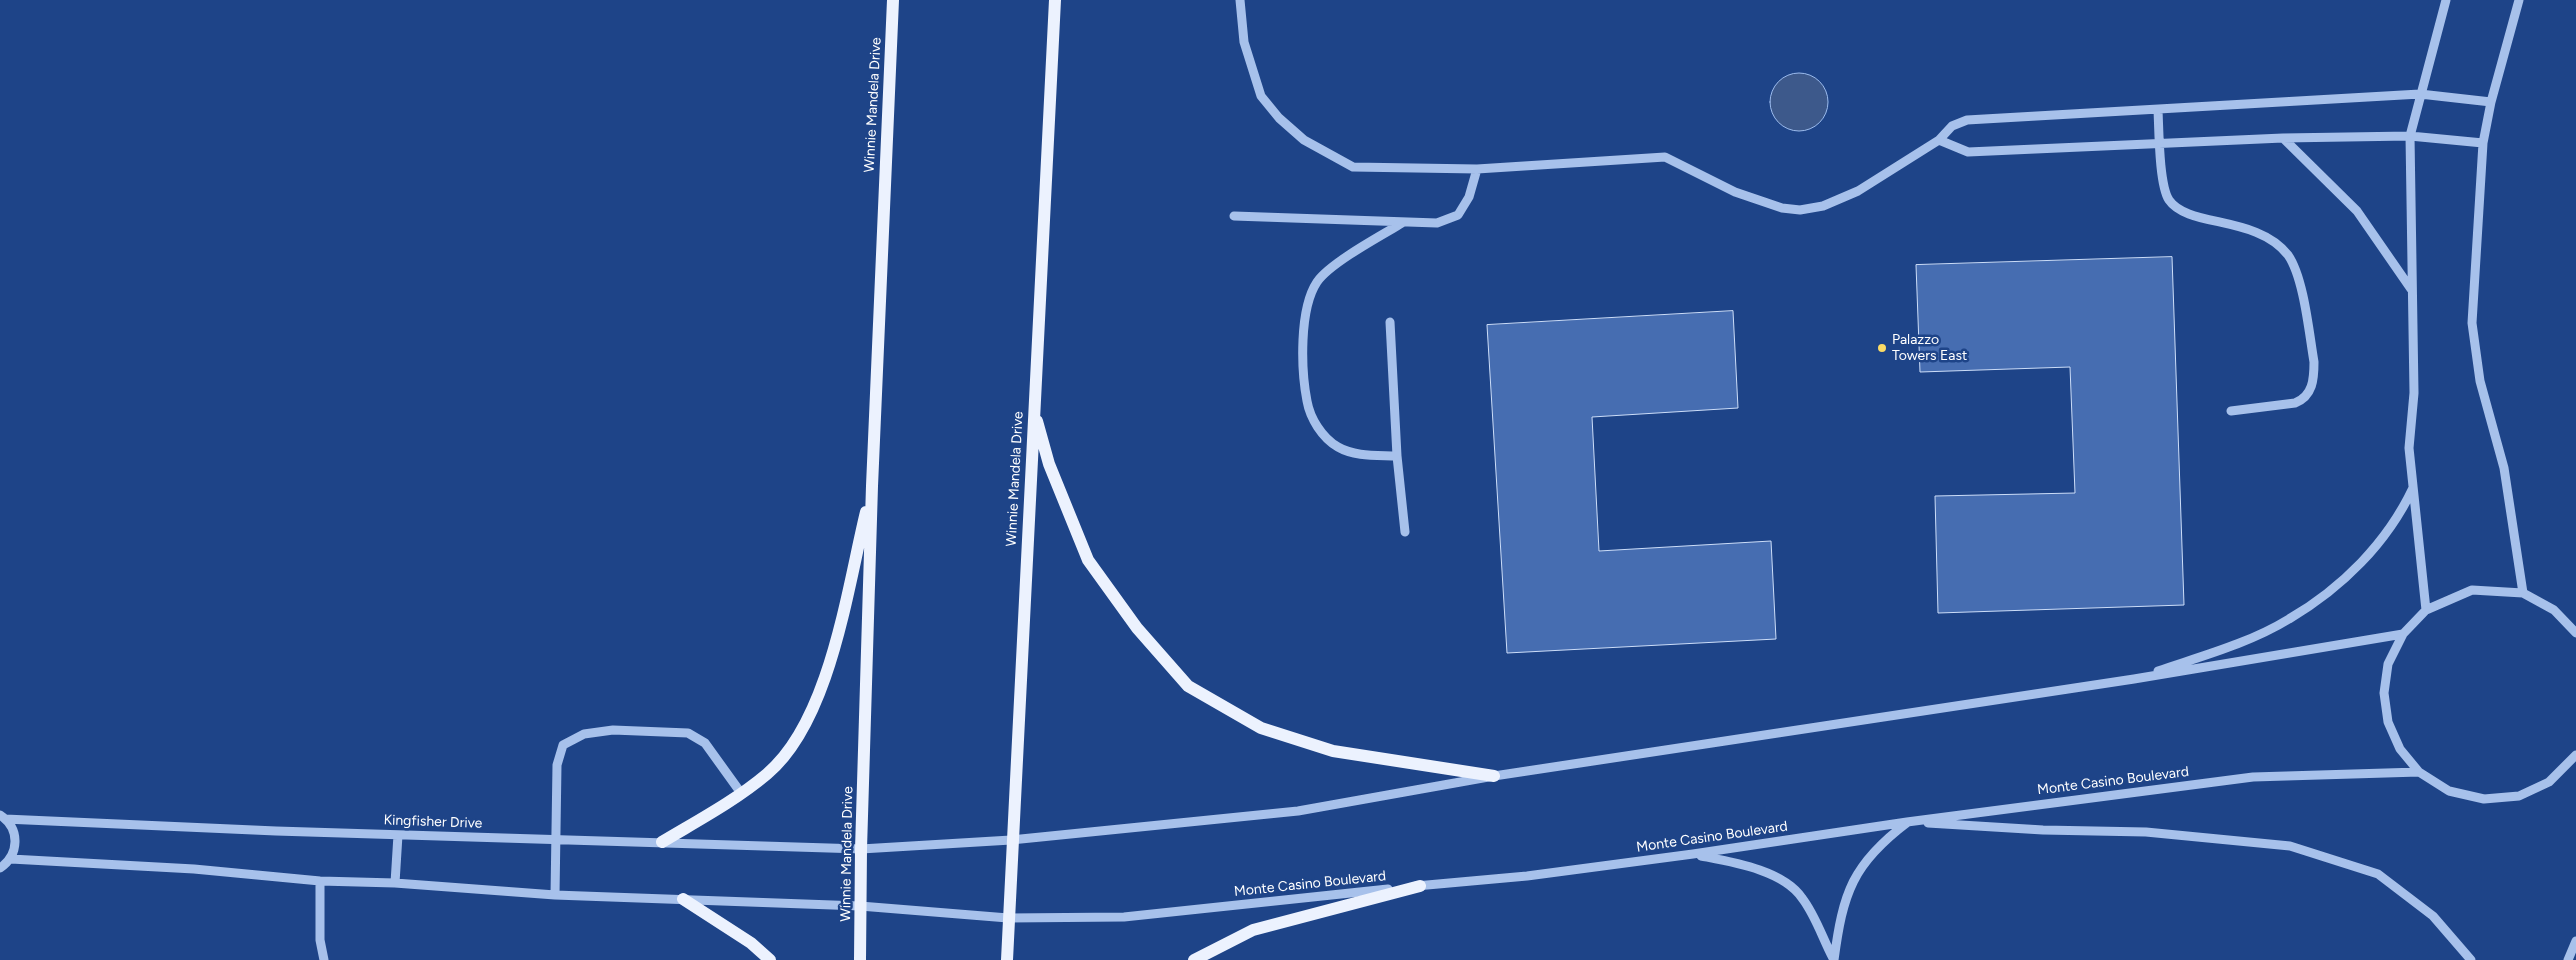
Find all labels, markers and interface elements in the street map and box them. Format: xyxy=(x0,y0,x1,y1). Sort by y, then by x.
street label: Winnie Mandela Drive xyxy=(861,37,885,173)
place label: Palazzo Towers East xyxy=(1892,332,1967,364)
marker: Palazzo Towers East xyxy=(1876,342,1888,354)
street label: Winnie Mandela Drive xyxy=(1003,411,1027,547)
street label: Monte Casino Boulevard xyxy=(2036,763,2190,799)
street label: Winnie Mandela Drive xyxy=(837,786,857,922)
street label: Kingfisher Drive xyxy=(383,812,483,832)
street label: Monte Casino Boulevard xyxy=(1635,818,1789,856)
street label: Monte Casino Boulevard xyxy=(1233,868,1387,900)

